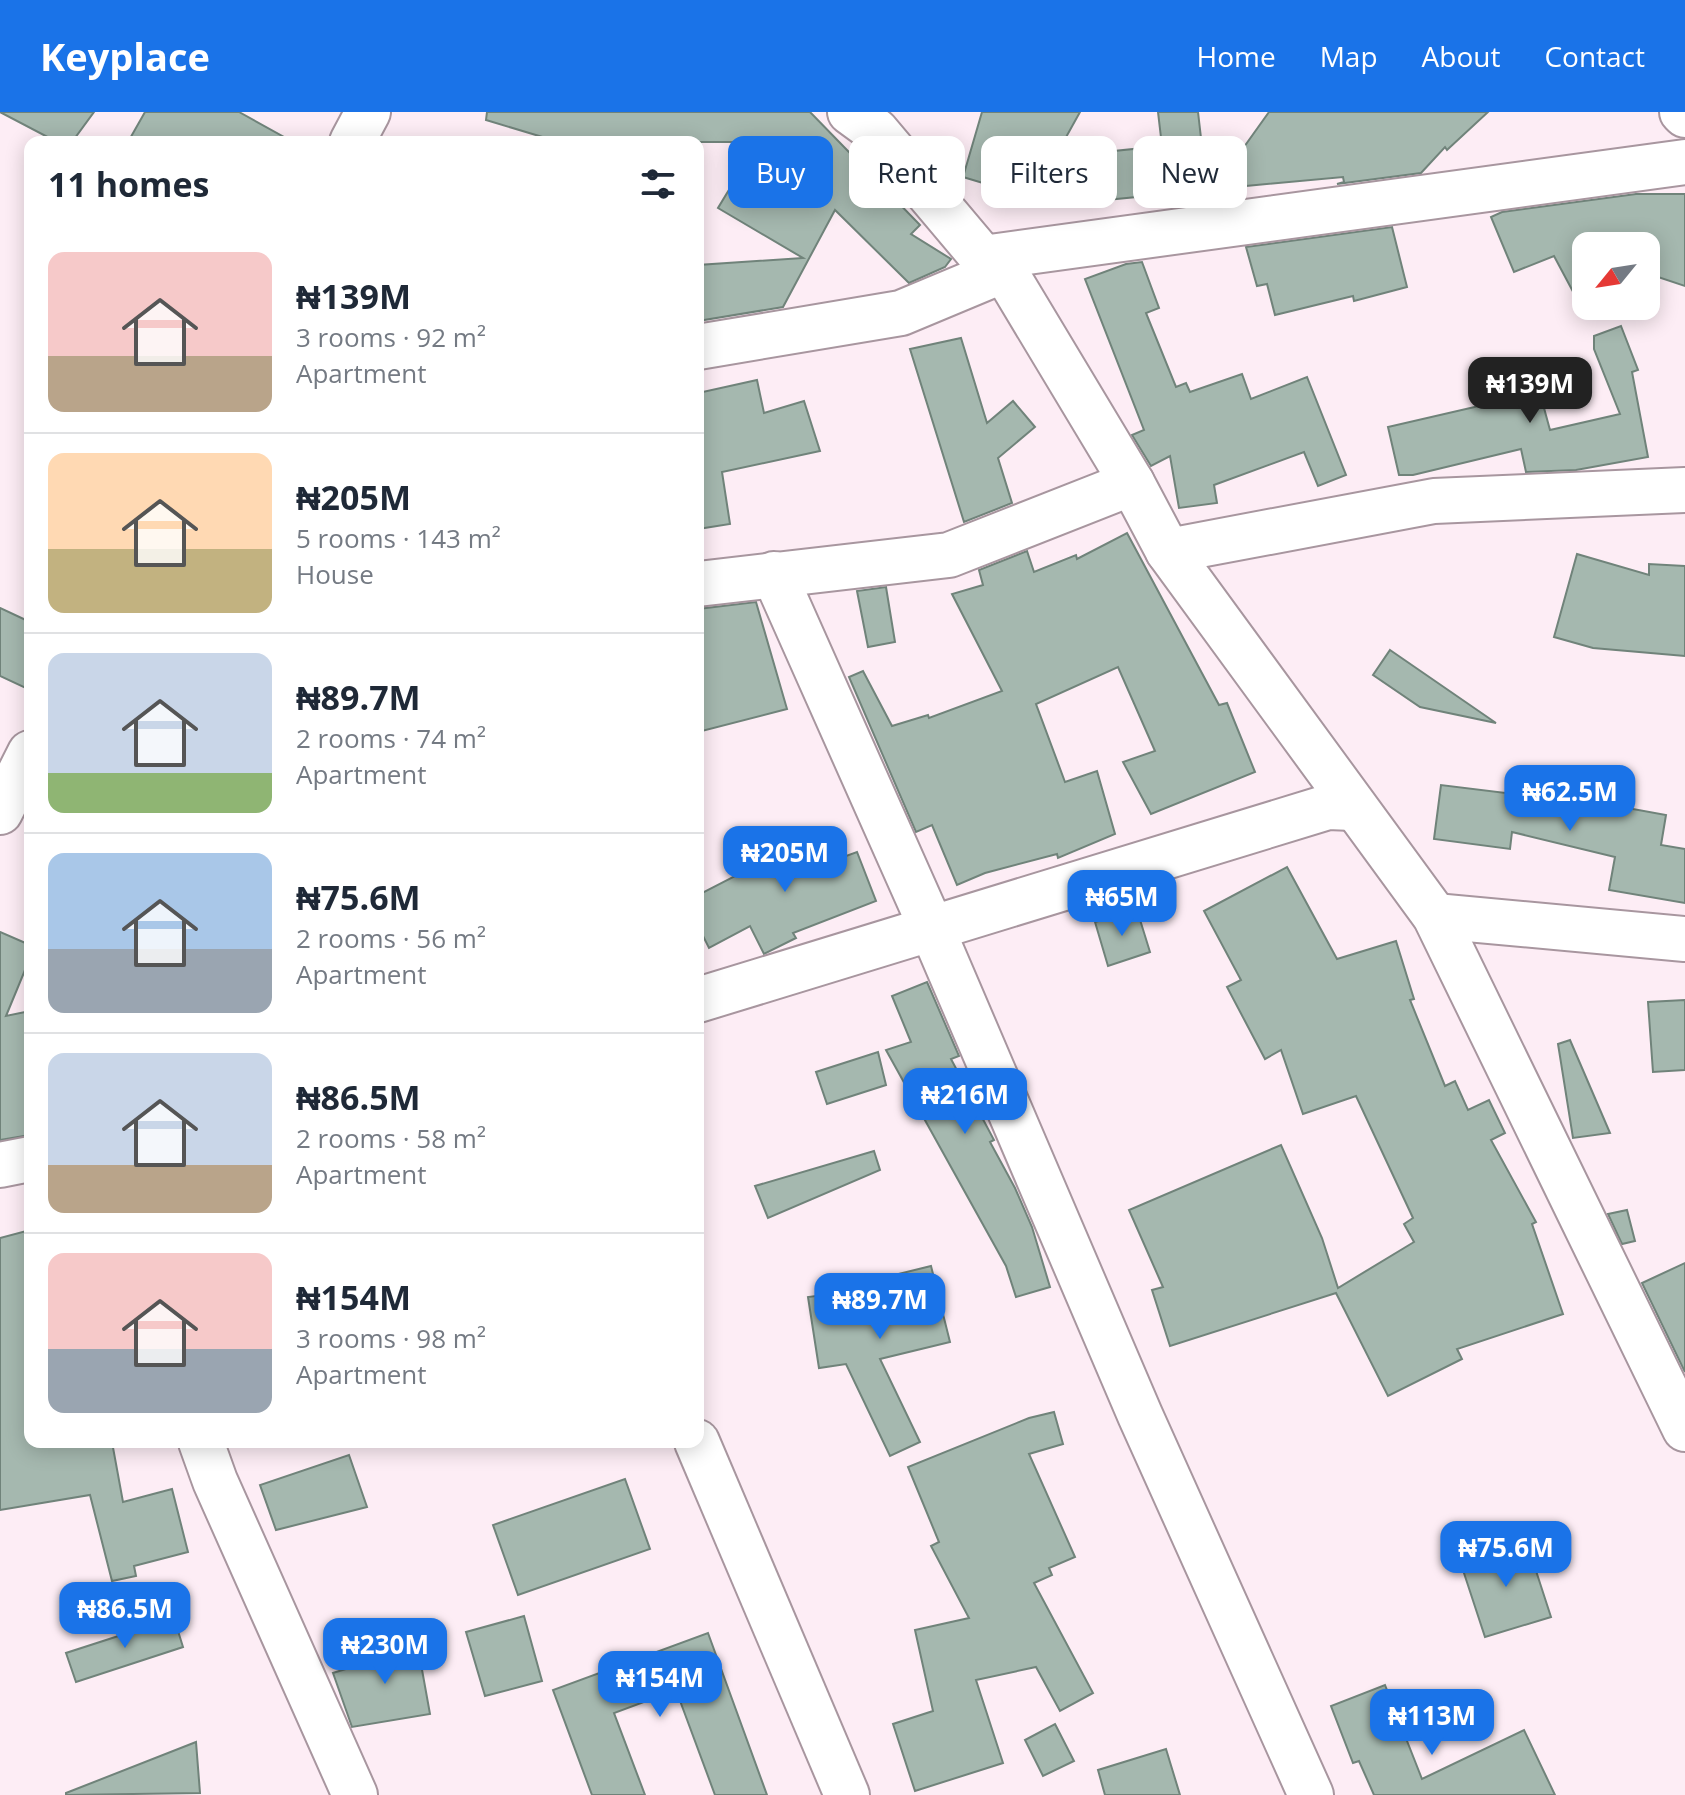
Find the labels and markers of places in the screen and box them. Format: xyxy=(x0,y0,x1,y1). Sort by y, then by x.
pin: ₦139M xyxy=(1474,357,1586,425)
pin: ₦62.5M xyxy=(1505,765,1635,833)
pin: ₦205M xyxy=(729,826,841,894)
pin: ₦65M xyxy=(1075,870,1169,938)
pin: ₦216M xyxy=(909,1068,1021,1136)
pin: ₦89.7M xyxy=(815,1273,945,1341)
pin: ₦75.6M xyxy=(1441,1521,1571,1589)
pin: ₦86.5M xyxy=(60,1582,190,1650)
pin: ₦230M xyxy=(329,1618,441,1686)
pin: ₦154M xyxy=(604,1651,716,1719)
pin: ₦113M xyxy=(1376,1689,1488,1757)

